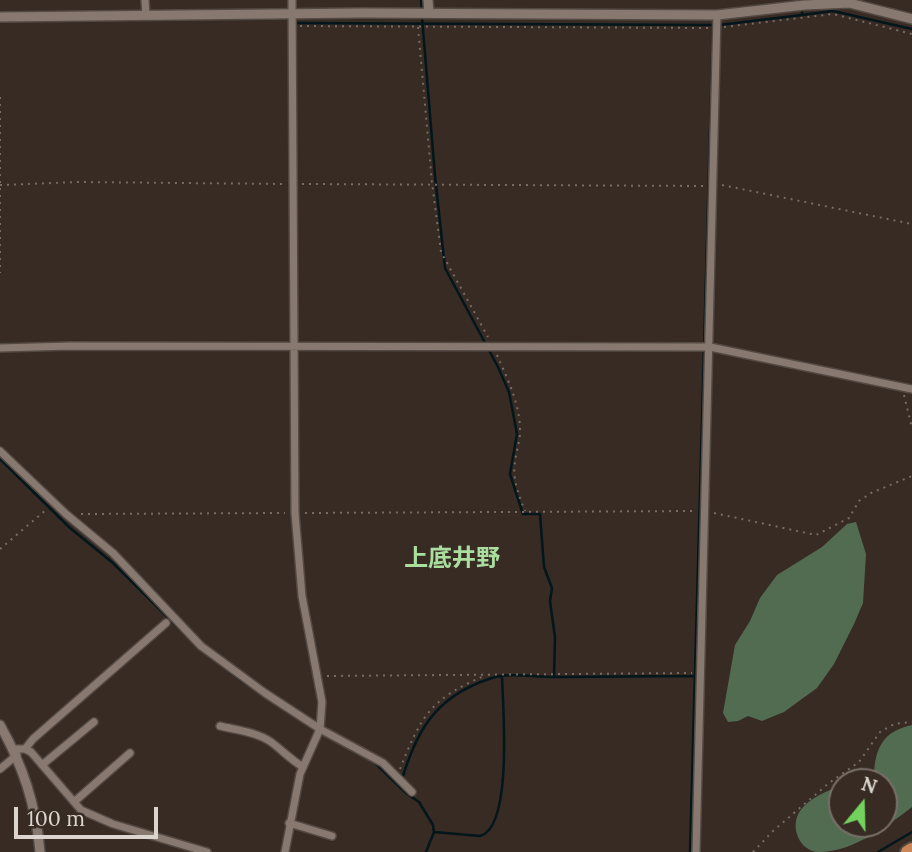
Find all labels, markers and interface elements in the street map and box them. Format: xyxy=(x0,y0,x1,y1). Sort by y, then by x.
district label: 上底井野 xyxy=(404,545,500,573)
north arrow xyxy=(828,768,898,838)
text: N xyxy=(858,771,880,799)
scale bar xyxy=(18,792,161,836)
text: 100 m xyxy=(27,805,85,832)

